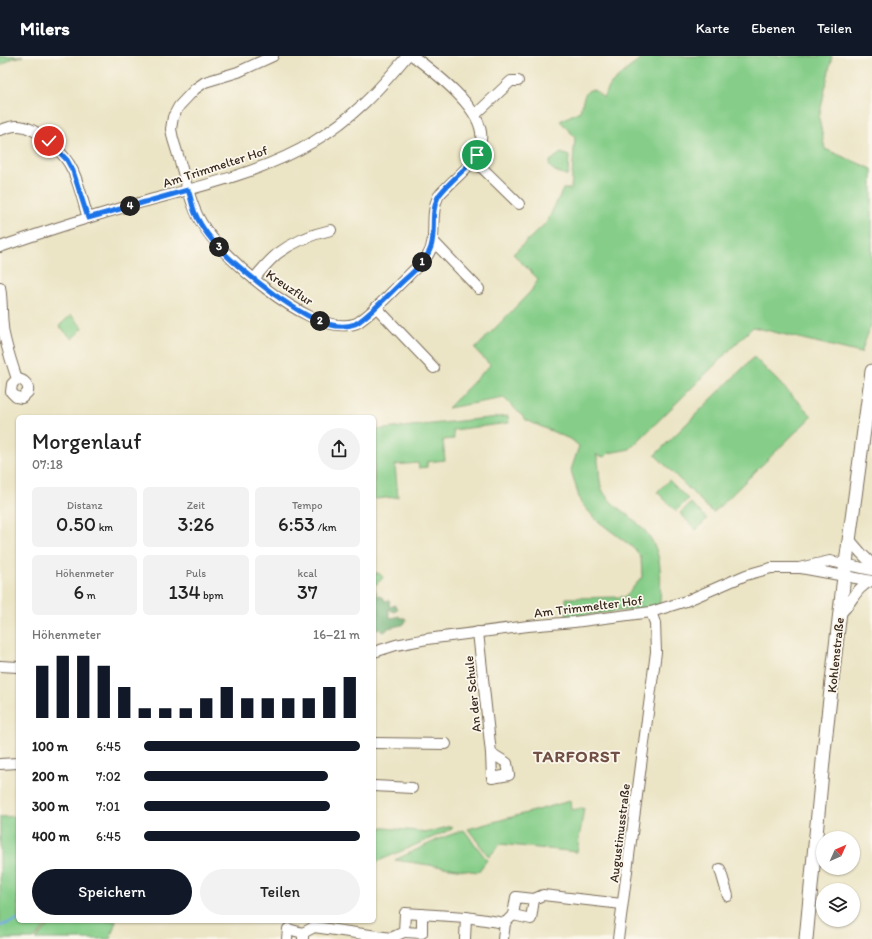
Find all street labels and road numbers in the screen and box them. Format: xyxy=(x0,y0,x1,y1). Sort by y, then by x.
street label: Am Trimmelter Hof xyxy=(161,142,270,190)
street label: Kreuzflur xyxy=(263,266,316,309)
street label: Am Trimmelter Hof xyxy=(533,592,643,621)
street label: Kohlenstraße xyxy=(824,617,847,694)
street label: An der Schule xyxy=(461,655,484,733)
street label: Augustinusstraße xyxy=(606,783,633,883)

